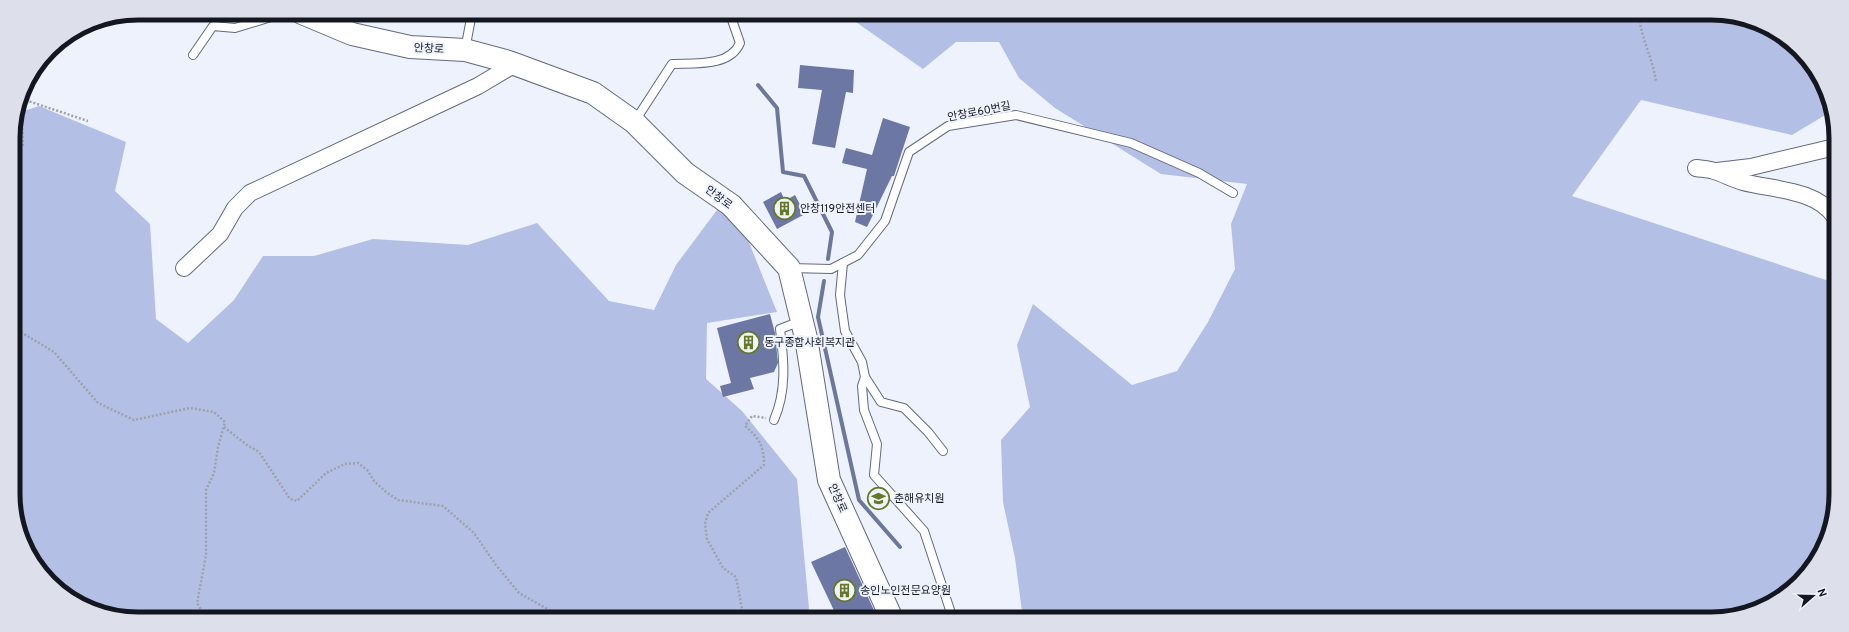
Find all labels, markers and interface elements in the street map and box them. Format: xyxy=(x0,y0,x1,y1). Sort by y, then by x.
street label: 안창로 xyxy=(413,41,444,57)
street label: 안창로60번길 xyxy=(946,99,1012,125)
street label: 안창로 xyxy=(702,183,735,213)
building icon: 안창119안전센터 xyxy=(771,195,797,221)
place label: 안창119안전센터 xyxy=(800,202,876,216)
building icon: 동구종합사회복지관 xyxy=(736,329,762,355)
place label: 동구종합사회복지관 xyxy=(764,336,855,350)
street label: 안창로 xyxy=(825,482,850,515)
school or university icon: 춘해유치원 xyxy=(865,485,891,511)
place label: 춘해유치원 xyxy=(894,492,945,506)
north arrow xyxy=(1793,576,1833,616)
building icon: 송인노인전문요양원 xyxy=(832,577,858,603)
place label: 송인노인전문요양원 xyxy=(860,584,951,598)
text: N xyxy=(1814,587,1829,599)

